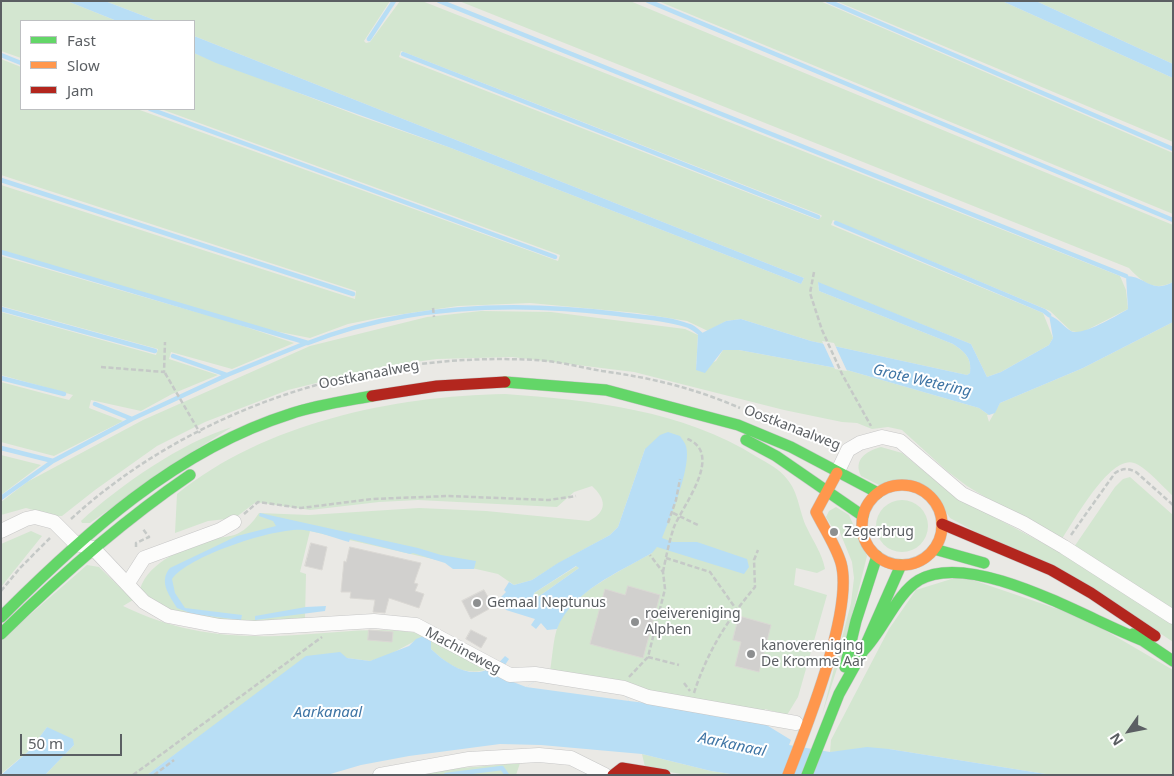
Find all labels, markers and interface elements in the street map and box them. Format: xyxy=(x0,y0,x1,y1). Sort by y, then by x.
legend xyxy=(20,20,195,110)
text: Fast xyxy=(67,30,96,50)
text: Slow xyxy=(67,55,100,75)
text: Jam xyxy=(67,80,94,100)
street label: Oostkanaalweg xyxy=(317,357,421,393)
water label: Grote Wetering xyxy=(871,361,973,401)
street label: Oostkanaalweg xyxy=(741,402,843,454)
place label: Zegerbrug xyxy=(844,524,914,540)
marker: Zegerbrug xyxy=(828,526,840,538)
place label: Gemaal Neptunus xyxy=(487,595,606,611)
marker: Gemaal Neptunus xyxy=(471,597,483,609)
place label: roeivereniging Alphen xyxy=(645,606,741,638)
marker: roeivereniging Alphen xyxy=(629,616,641,628)
street label: Machineweg xyxy=(422,624,504,678)
place label: kanovereniging De Kromme Aar xyxy=(761,638,866,670)
marker: kanovereniging De Kromme Aar xyxy=(745,648,757,660)
water label: Aarkanaal xyxy=(294,704,362,722)
north arrow xyxy=(1104,706,1154,756)
scale bar xyxy=(22,724,125,756)
water label: Aarkanaal xyxy=(697,729,767,761)
text: N xyxy=(1105,729,1127,749)
text: 50 m xyxy=(28,733,63,753)

